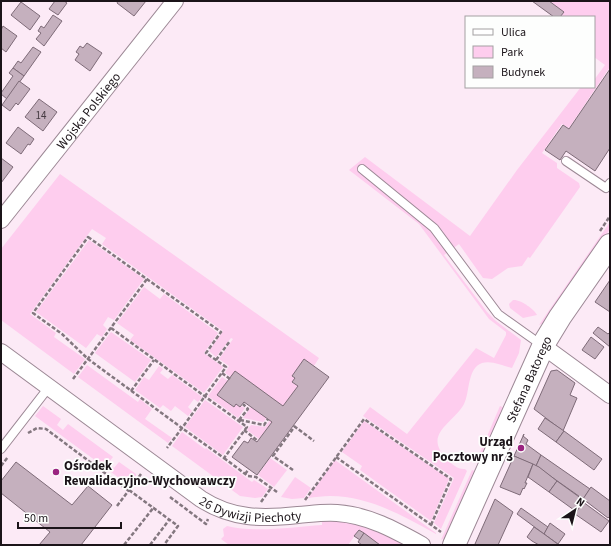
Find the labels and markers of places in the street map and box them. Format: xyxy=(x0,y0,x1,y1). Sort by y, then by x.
place label: Urząd Pocztowy nr 3 xyxy=(433,433,513,466)
marker: Urząd Pocztowy nr 3 xyxy=(516,443,526,453)
place label: Ośrodek Rewalidacyjno-Wychowawczy xyxy=(64,457,236,490)
marker: Ośrodek Rewalidacyjno-Wychowawczy xyxy=(51,467,61,477)

